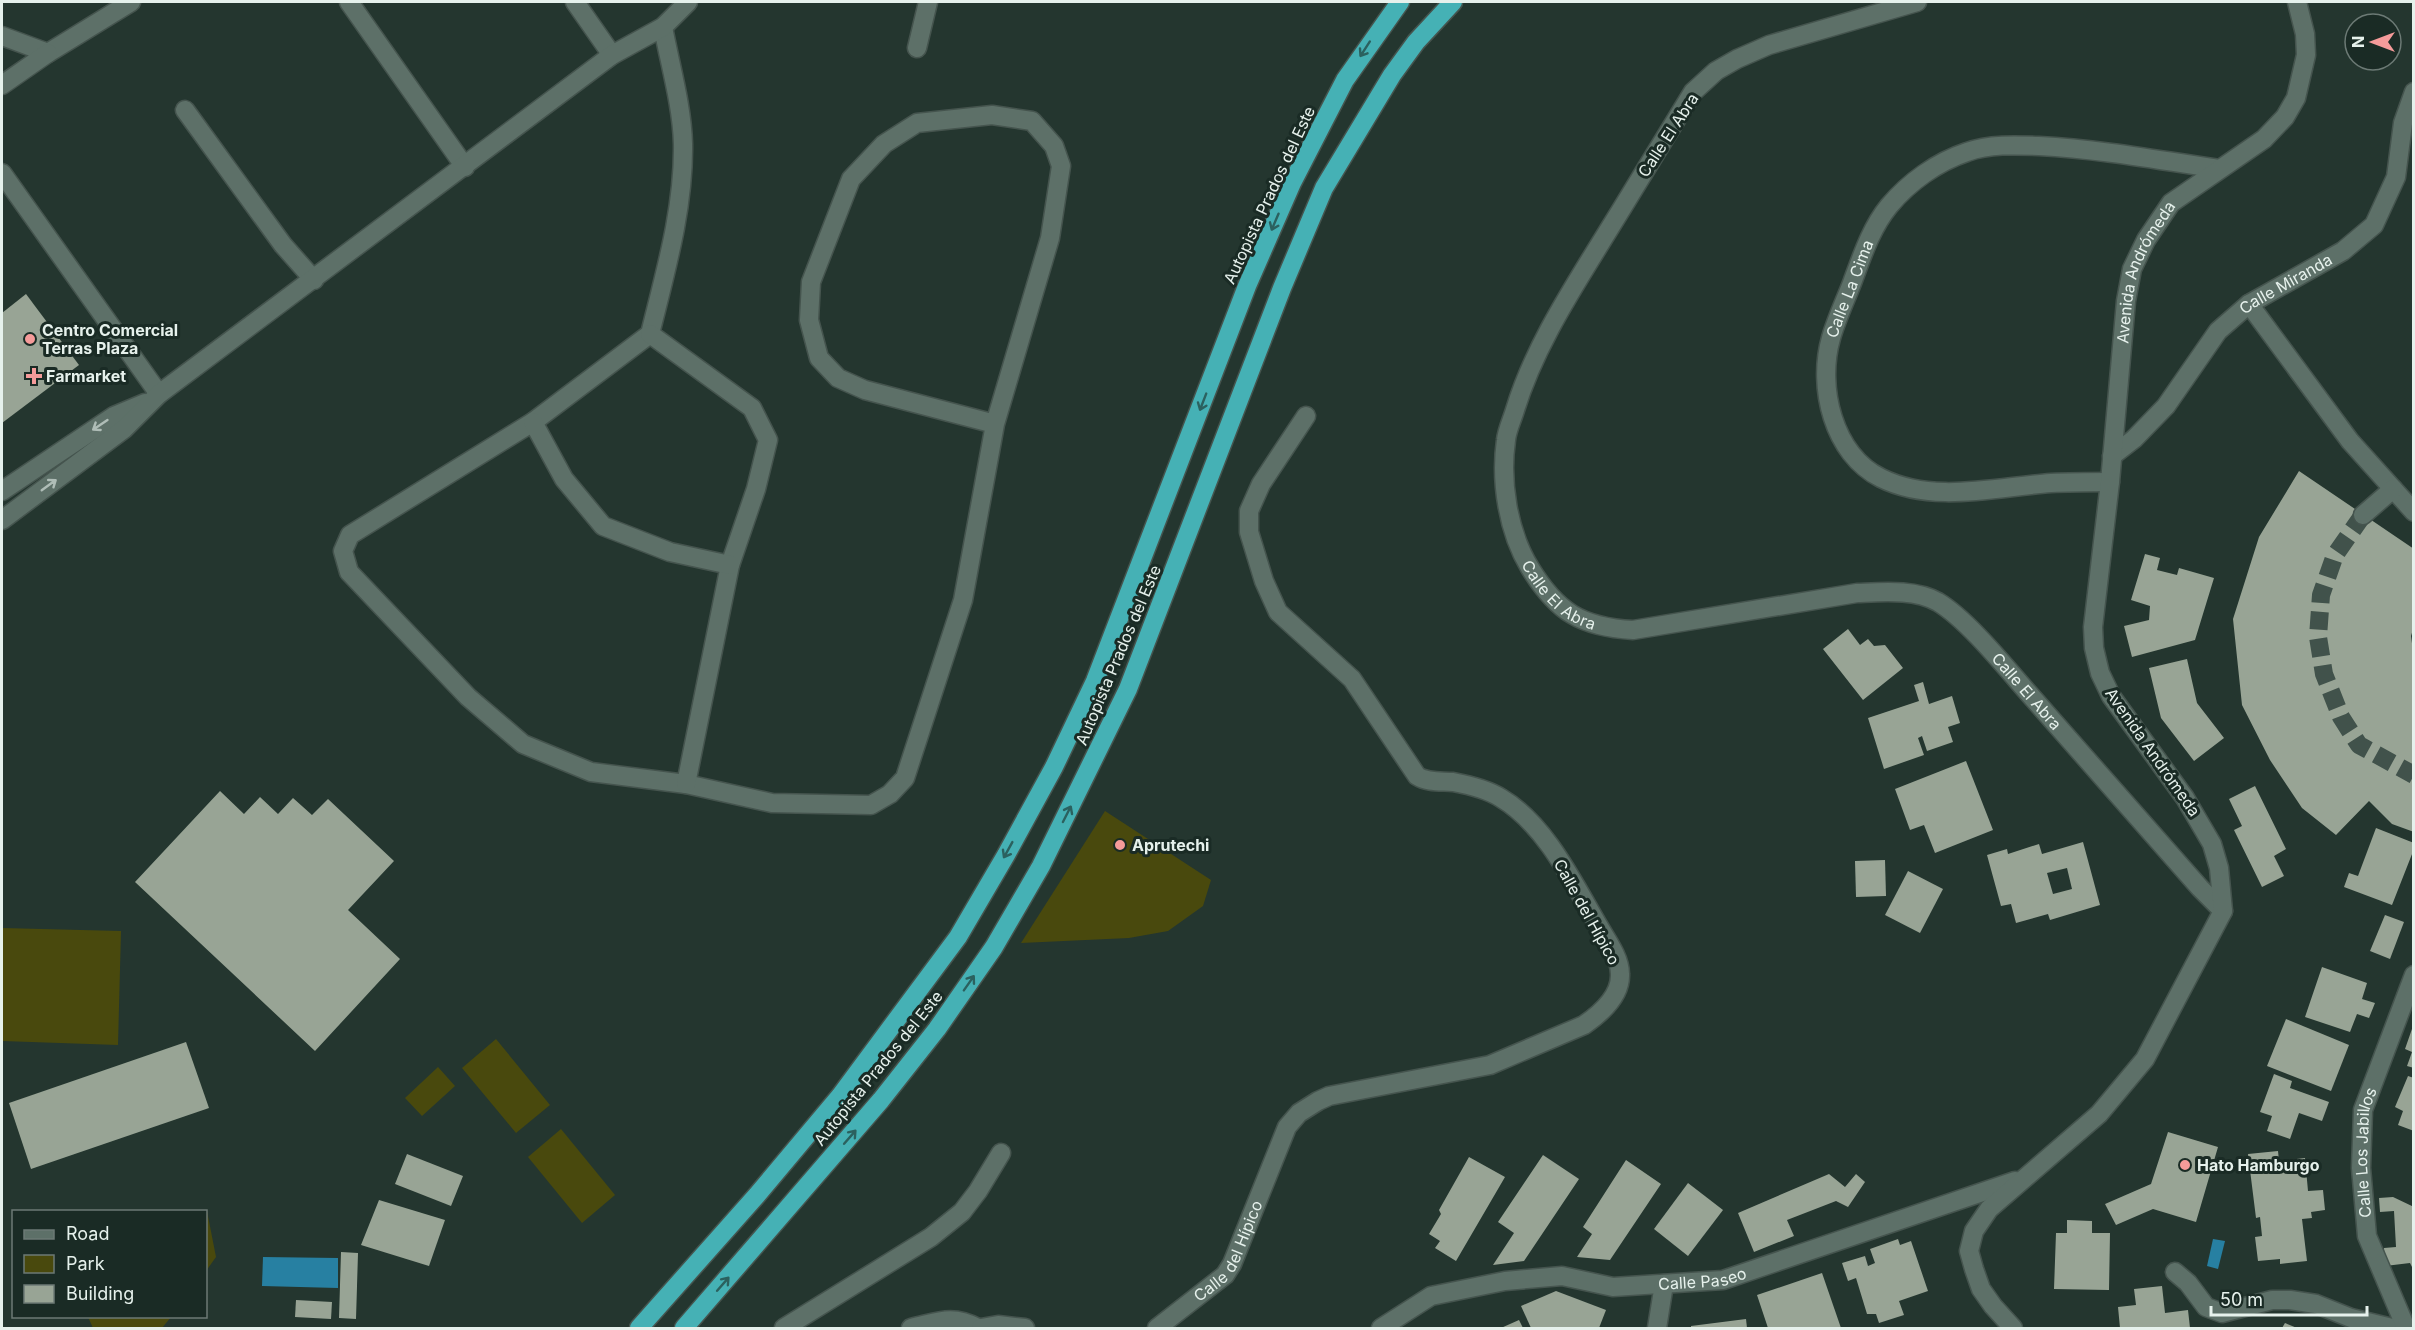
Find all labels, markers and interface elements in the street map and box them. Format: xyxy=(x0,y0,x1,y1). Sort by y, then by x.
north arrow xyxy=(2343,12,2403,72)
text: N xyxy=(2348,36,2368,48)
one-way arrow xyxy=(1359,40,1371,57)
street label: Calle El Abra xyxy=(1633,89,1703,181)
street label: Autopista Prados del Este xyxy=(1219,103,1319,287)
street label: Avenida Andrómeda xyxy=(2112,197,2179,344)
one-way arrow xyxy=(1269,212,1281,230)
street label: Calle La Cima xyxy=(1822,237,1877,340)
street label: Calle Miranda xyxy=(2235,249,2336,318)
place label: Centro Comercial Terras Plaza xyxy=(42,320,178,358)
marker: Centro Comercial Terras Plaza xyxy=(23,332,37,346)
place label: Farmarket xyxy=(46,366,126,386)
marker: Farmarket xyxy=(27,369,41,383)
one-way arrow xyxy=(1196,393,1207,411)
one-way arrow xyxy=(92,419,109,431)
one-way arrow xyxy=(40,479,56,491)
street label: Calle El Abra xyxy=(1517,556,1598,634)
street label: Autopista Prados del Este xyxy=(1071,562,1165,748)
street label: Calle El Abra xyxy=(1988,648,2066,734)
street label: Avenida Andrómeda xyxy=(2101,684,2205,820)
one-way arrow xyxy=(1062,806,1073,824)
place label: Aprutechi xyxy=(1132,835,1209,855)
marker: Aprutechi xyxy=(1113,838,1127,852)
one-way arrow xyxy=(1002,842,1014,859)
street label: Calle del Hípico xyxy=(1550,856,1624,968)
one-way arrow xyxy=(963,975,975,991)
street label: Autopista Prados del Este xyxy=(809,986,947,1150)
street label: Calle Los Jabillos xyxy=(2351,1084,2381,1219)
one-way arrow xyxy=(843,1130,857,1145)
place label: Hato Hamburgo xyxy=(2197,1155,2320,1175)
marker: Hato Hamburgo xyxy=(2178,1158,2192,1172)
street label: Calle del Hípico xyxy=(1190,1197,1267,1306)
legend xyxy=(12,1210,207,1318)
text: Road xyxy=(66,1223,109,1244)
text: Park xyxy=(66,1253,105,1274)
street label: Calle Paseo xyxy=(1658,1263,1749,1294)
one-way arrow xyxy=(716,1276,729,1292)
scale bar xyxy=(2211,1279,2367,1317)
text: Building xyxy=(66,1283,134,1304)
text: 50 m xyxy=(2220,1289,2263,1310)

